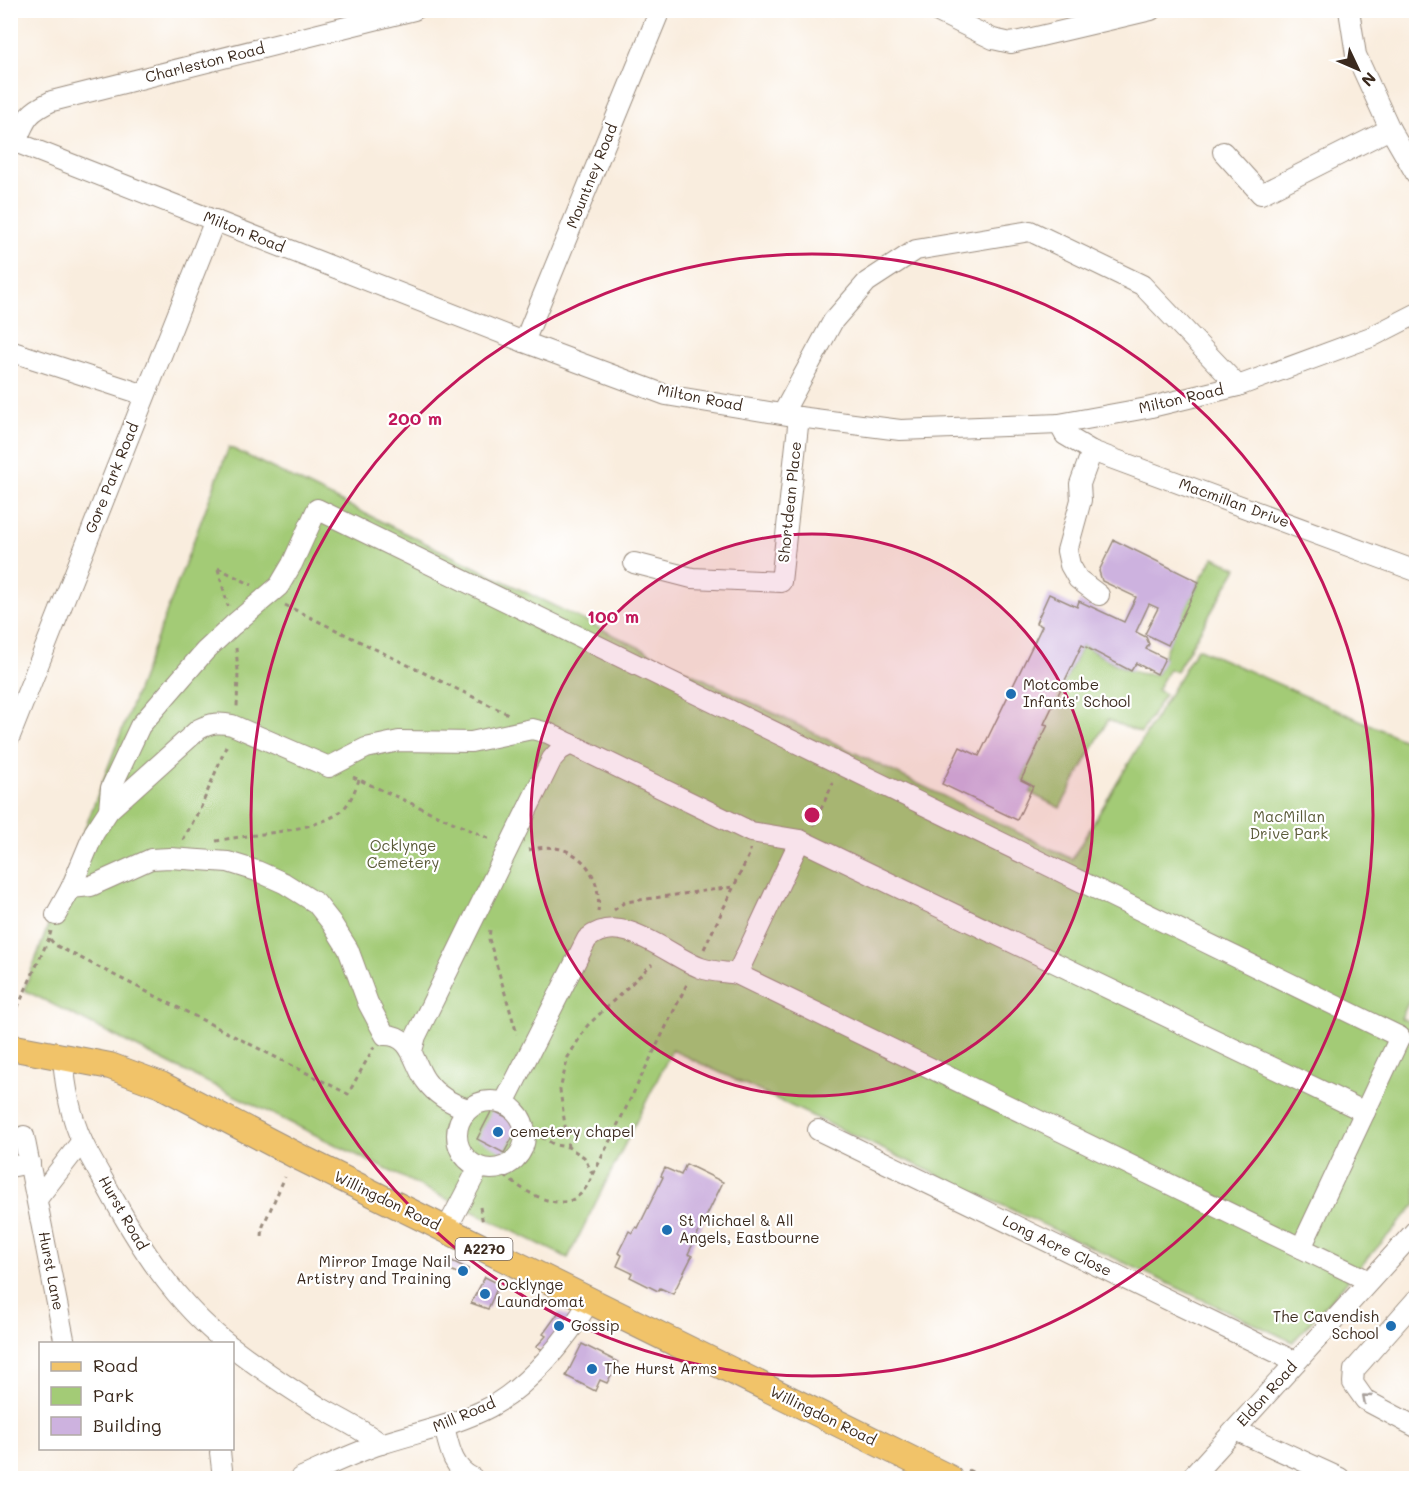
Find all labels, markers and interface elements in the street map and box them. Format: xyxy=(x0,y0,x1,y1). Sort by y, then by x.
street label: Charleston Road xyxy=(143,38,267,87)
north arrow xyxy=(1328,39,1388,99)
text: N xyxy=(1357,68,1381,91)
street label: Mountney Road xyxy=(561,120,621,231)
street label: Milton Road xyxy=(201,206,288,257)
street label: Milton Road xyxy=(656,379,744,415)
street label: Milton Road xyxy=(1136,379,1225,417)
text: 200 m xyxy=(388,406,442,430)
street label: Gore Park Road xyxy=(80,419,142,536)
street label: Shortdean Place xyxy=(773,440,805,563)
street label: Macmillan Drive xyxy=(1176,473,1292,531)
text: 100 m xyxy=(587,604,639,628)
place label: Motcombe Infants' School xyxy=(1023,674,1131,711)
marker: Motcombe Infants' School xyxy=(1004,687,1018,701)
centre of rings xyxy=(802,805,822,825)
park label: MacMillan Drive Park xyxy=(1250,806,1328,843)
park label: Ocklynge Cemetery xyxy=(367,835,439,872)
place label: cemetery chapel xyxy=(510,1121,634,1141)
marker: cemetery chapel xyxy=(491,1125,505,1139)
street label: Willingdon Road xyxy=(331,1166,444,1234)
street label: Hurst Road xyxy=(95,1172,153,1253)
place label: St Michael & All Angels, Eastbourne xyxy=(679,1210,820,1247)
street label: Long Acre Close xyxy=(999,1210,1115,1280)
marker: St Michael & All Angels, Eastbourne xyxy=(660,1223,674,1237)
street label: Hurst Lane xyxy=(35,1230,69,1312)
road number: A2270 xyxy=(456,1238,512,1260)
place label: Mirror Image Nail Artistry and Training xyxy=(296,1251,451,1288)
marker: Mirror Image Nail Artistry and Training xyxy=(456,1264,470,1278)
place label: Ocklynge Laundromat xyxy=(497,1274,585,1311)
marker: Ocklynge Laundromat xyxy=(478,1287,492,1301)
place label: The Cavendish School xyxy=(1273,1306,1379,1343)
place label: Gossip xyxy=(571,1315,619,1335)
marker: Gossip xyxy=(552,1319,566,1333)
marker: The Cavendish School xyxy=(1384,1319,1398,1333)
legend xyxy=(39,1342,234,1450)
text: Road xyxy=(93,1353,138,1377)
street label: Eldon Road xyxy=(1232,1356,1301,1430)
place label: The Hurst Arms xyxy=(604,1358,717,1378)
marker: The Hurst Arms xyxy=(585,1362,599,1376)
street label: Willingdon Road xyxy=(767,1381,880,1449)
text: Park xyxy=(93,1383,134,1407)
street label: Mill Road xyxy=(429,1392,498,1436)
one-way arrow xyxy=(1363,1394,1373,1405)
text: Building xyxy=(93,1413,161,1437)

